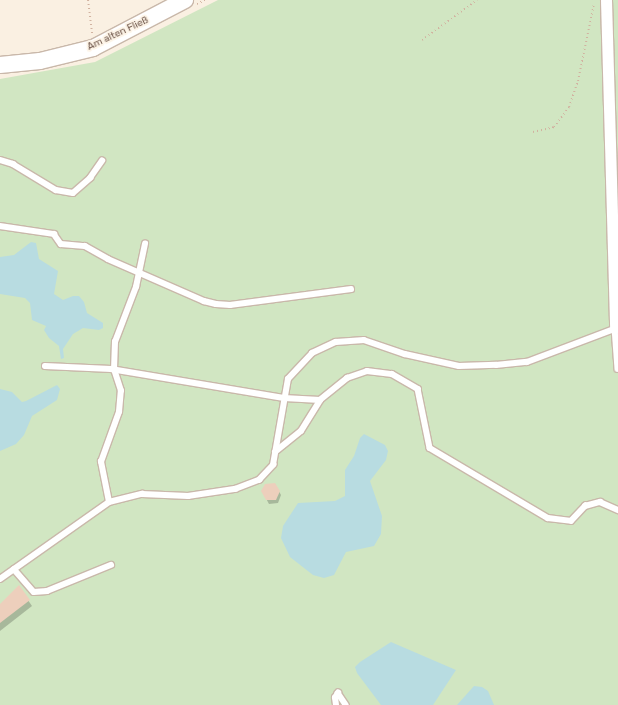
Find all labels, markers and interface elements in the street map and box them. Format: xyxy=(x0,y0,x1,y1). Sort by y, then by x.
street label: Am alten Fließ xyxy=(85,15,151,53)

